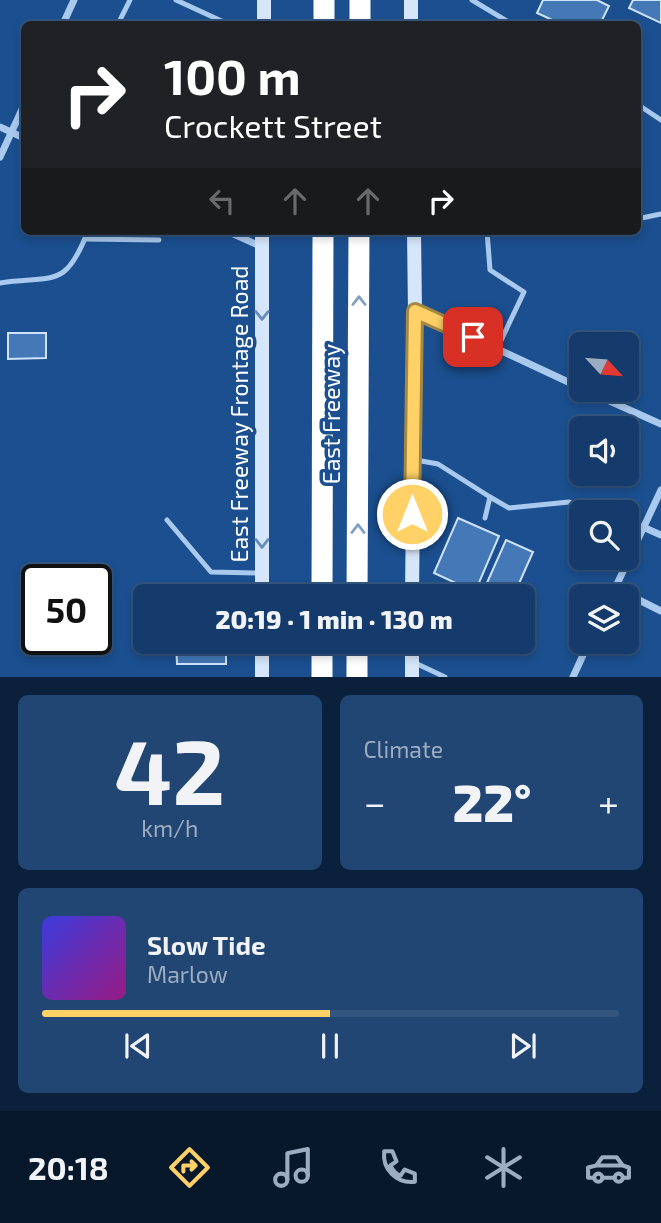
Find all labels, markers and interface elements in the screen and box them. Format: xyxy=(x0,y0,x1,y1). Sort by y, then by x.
text: 100 m xyxy=(164,46,301,105)
icon: right xyxy=(49,49,140,140)
text: Crockett Street xyxy=(164,106,382,144)
icon: left xyxy=(203,182,241,220)
icon: ahead xyxy=(276,182,314,220)
icon: ahead xyxy=(349,182,387,220)
icon: right xyxy=(422,182,460,220)
street label: East Freeway Frontage Road xyxy=(225,266,253,562)
one-way arrow xyxy=(351,295,367,306)
pin xyxy=(443,307,503,367)
one-way arrow xyxy=(254,311,270,321)
icon: arrive xyxy=(454,318,492,356)
north arrow xyxy=(569,332,639,402)
map controls xyxy=(569,332,639,654)
street label: East Freeway xyxy=(317,344,345,484)
button: sound xyxy=(569,416,639,486)
position arrow xyxy=(375,477,449,551)
button: search xyxy=(569,500,639,570)
one-way arrow xyxy=(350,523,366,533)
one-way arrow xyxy=(254,538,270,549)
speed limit sign: 50 xyxy=(21,564,112,655)
button: layers xyxy=(569,584,639,654)
text: 20:19 · 1 min · 130 m xyxy=(215,603,453,634)
text: 42 xyxy=(114,714,225,823)
text: Climate xyxy=(364,735,443,763)
text: 22° xyxy=(452,770,531,832)
text: − xyxy=(364,779,386,825)
text: + xyxy=(598,779,619,825)
text: km/h xyxy=(141,814,198,842)
text: Slow Tide xyxy=(147,929,266,960)
text: Marlow xyxy=(147,960,228,988)
icon: previous xyxy=(119,1027,157,1065)
icon: pause xyxy=(311,1027,349,1065)
icon: next xyxy=(504,1027,542,1065)
icon: directions xyxy=(165,1143,214,1192)
icon: music xyxy=(269,1143,318,1192)
icon: phone xyxy=(374,1143,423,1192)
icon: climate xyxy=(479,1143,528,1192)
icon: car xyxy=(584,1143,633,1192)
text: 20:18 xyxy=(28,1148,109,1186)

